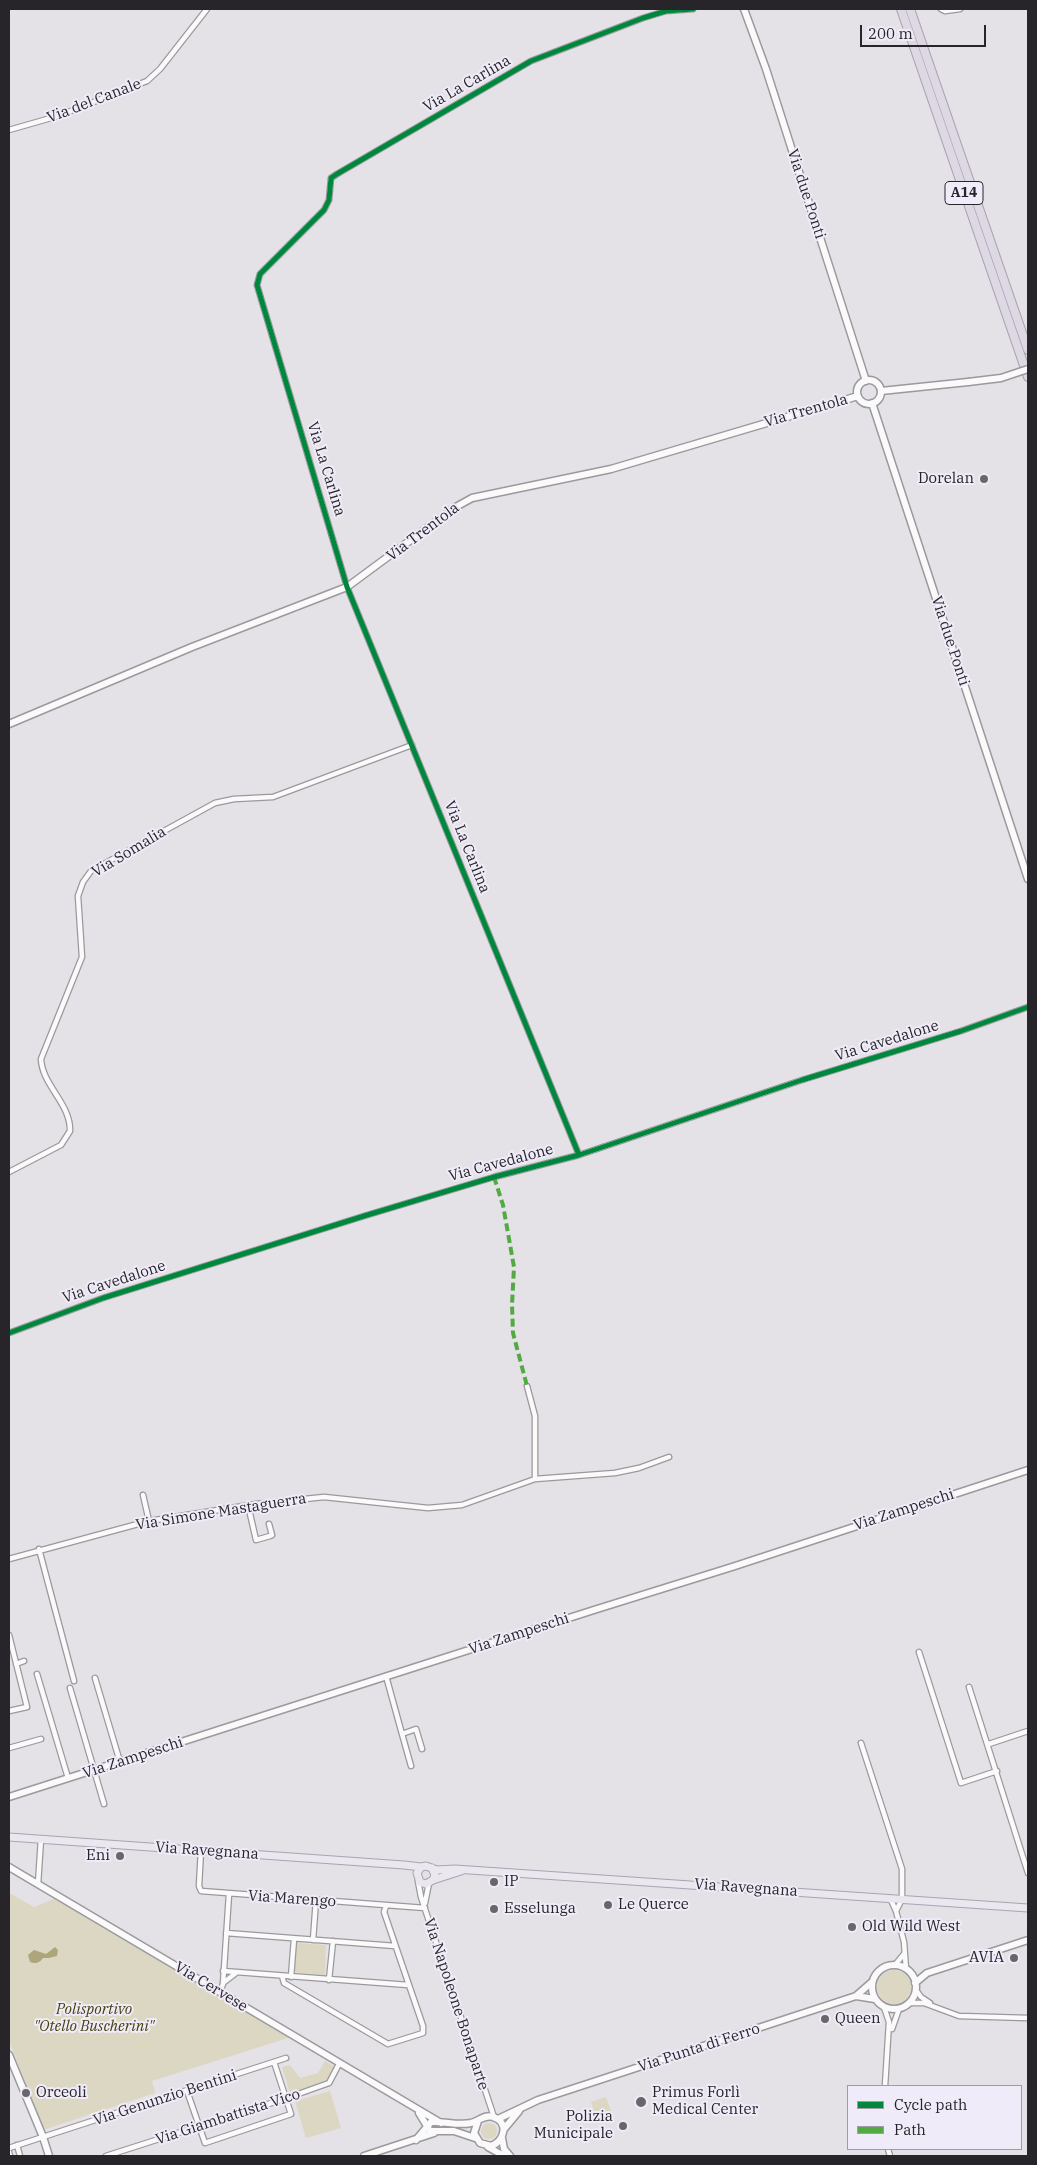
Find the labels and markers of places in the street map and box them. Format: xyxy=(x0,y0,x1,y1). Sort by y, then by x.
place label: Dorelan xyxy=(918,470,974,488)
marker: Dorelan xyxy=(978,473,990,485)
place label: Eni xyxy=(86,1847,110,1865)
marker: Eni xyxy=(114,1850,126,1862)
place label: IP xyxy=(504,1873,519,1891)
marker: IP xyxy=(488,1876,500,1888)
place label: Le Querce xyxy=(618,1896,689,1914)
marker: Le Querce xyxy=(602,1899,614,1911)
place label: Esselunga xyxy=(504,1900,576,1918)
marker: Esselunga xyxy=(488,1903,500,1915)
place label: Old Wild West xyxy=(862,1918,960,1936)
marker: Old Wild West xyxy=(846,1921,858,1933)
place label: AVIA xyxy=(969,1949,1004,1967)
marker: AVIA xyxy=(1008,1952,1020,1964)
place label: Queen xyxy=(835,2010,881,2028)
marker: Queen xyxy=(819,2013,831,2025)
place label: Orceoli xyxy=(36,2084,87,2102)
place label: Primus Forlì Medical Center xyxy=(652,2084,758,2119)
marker: Orceoli xyxy=(20,2087,32,2099)
marker: Primus Forlì Medical Center xyxy=(634,2095,648,2109)
place label: Polizia Municipale xyxy=(534,2108,613,2143)
marker: Polizia Municipale xyxy=(617,2120,629,2132)

